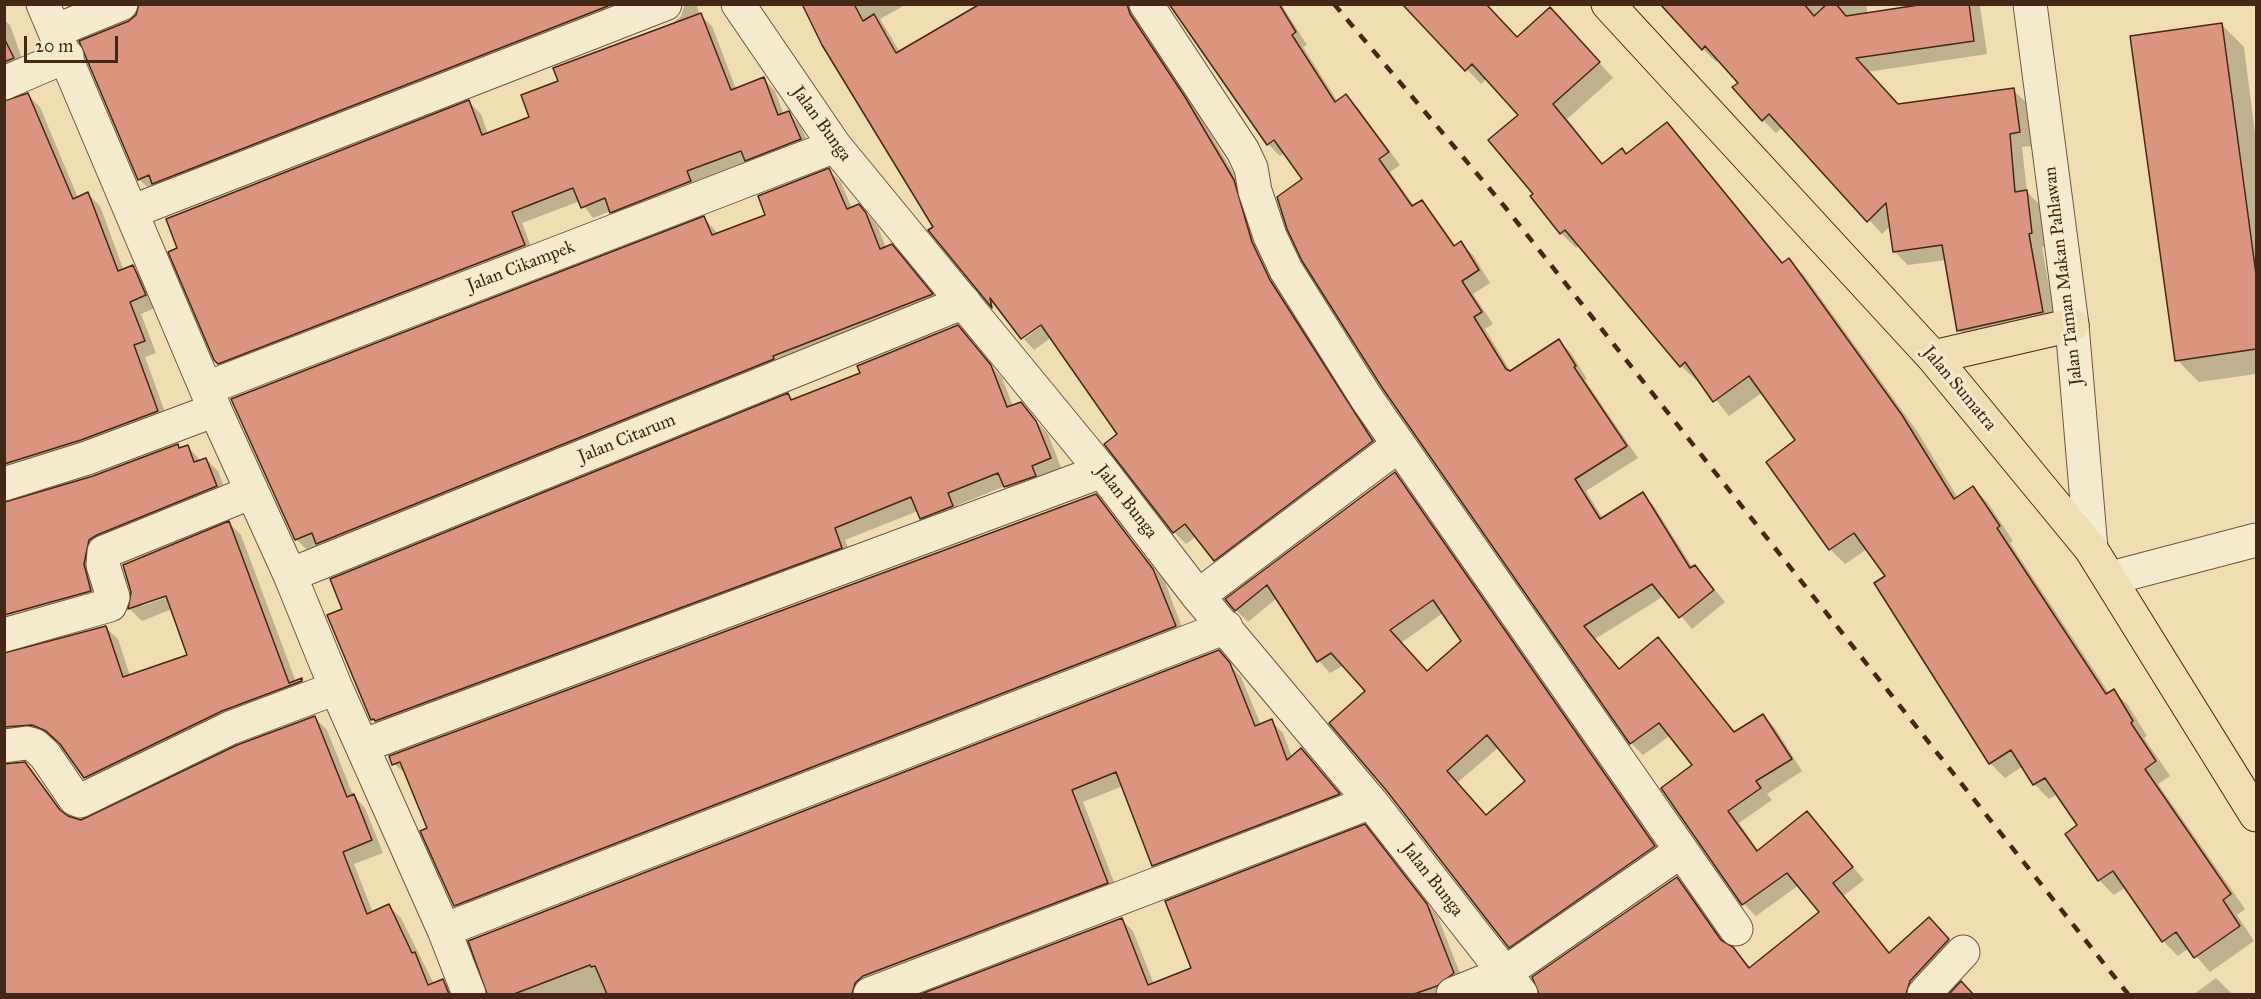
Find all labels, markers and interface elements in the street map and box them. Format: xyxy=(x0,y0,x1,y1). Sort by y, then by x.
scale bar xyxy=(27,24,122,62)
text: 20 m xyxy=(35,35,73,57)
street label: Jalan Bunga xyxy=(786,82,856,166)
street label: Jalan Taman Makan Pahlawan xyxy=(2040,165,2088,387)
street label: Jalan Cikampek xyxy=(464,237,578,297)
street label: Jalan Sumatra xyxy=(1917,342,2001,436)
street label: Jalan Citarum xyxy=(575,410,679,468)
street label: Jalan Bunga xyxy=(1090,461,1162,543)
street label: Jalan Bunga xyxy=(1396,839,1468,921)

